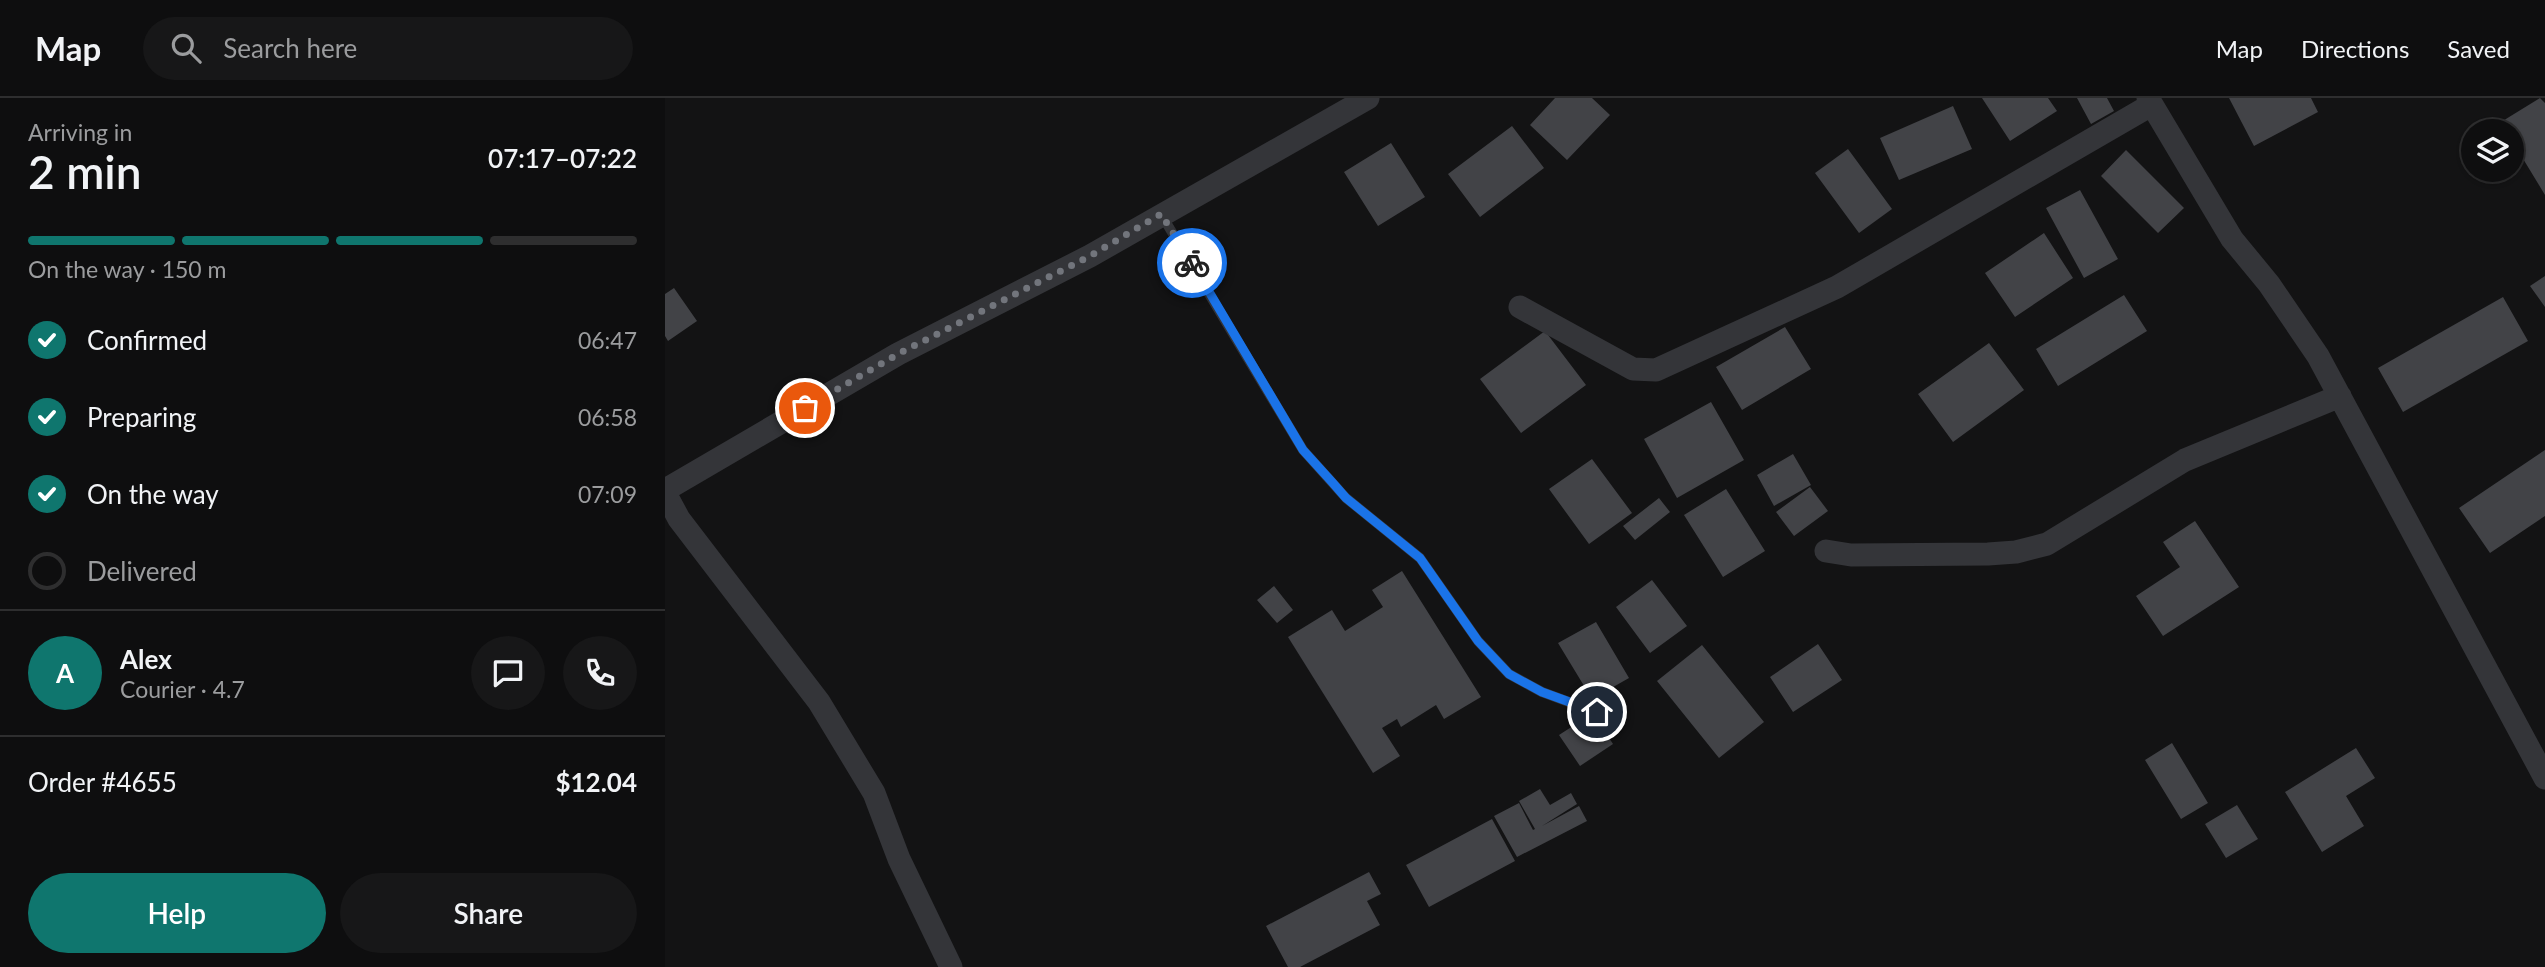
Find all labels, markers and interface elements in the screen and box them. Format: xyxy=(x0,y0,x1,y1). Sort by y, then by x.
search box xyxy=(143,17,633,80)
text: Map xyxy=(35,28,101,68)
icon: search xyxy=(167,29,205,67)
text: Search here xyxy=(223,32,357,64)
text: Map xyxy=(2216,34,2263,63)
text: Directions xyxy=(2301,34,2409,63)
text: Saved xyxy=(2447,34,2510,63)
text: Arriving in xyxy=(28,118,132,146)
map controls xyxy=(2461,119,2524,182)
button: layers xyxy=(2461,119,2524,182)
text: 07:17–07:22 xyxy=(488,142,637,174)
text: 2 min xyxy=(28,144,142,199)
courier xyxy=(1157,228,1227,298)
icon: bike xyxy=(1173,244,1211,282)
text: On the way · 150 m xyxy=(28,255,227,283)
icon: check xyxy=(28,321,66,359)
text: Confirmed xyxy=(87,324,207,356)
text: 06:47 xyxy=(578,326,637,354)
pin xyxy=(775,378,835,438)
icon: bag xyxy=(786,389,824,427)
icon: check xyxy=(28,398,66,436)
text: Preparing xyxy=(87,401,196,433)
text: 06:58 xyxy=(578,403,637,431)
icon: check xyxy=(28,475,66,513)
text: On the way xyxy=(87,478,219,510)
text: 07:09 xyxy=(578,480,637,508)
text: Delivered xyxy=(87,555,197,587)
button: chat xyxy=(471,636,545,710)
button: phone xyxy=(563,636,637,710)
text: Alex xyxy=(120,643,172,675)
text: A xyxy=(56,657,74,689)
text: Courier · 4.7 xyxy=(120,675,245,703)
pin xyxy=(1567,682,1627,742)
icon: home xyxy=(1578,693,1616,731)
text: Order #4655 xyxy=(28,766,177,798)
text: $12.04 xyxy=(555,766,637,798)
button: Help xyxy=(28,873,326,953)
button: Share xyxy=(340,873,637,953)

